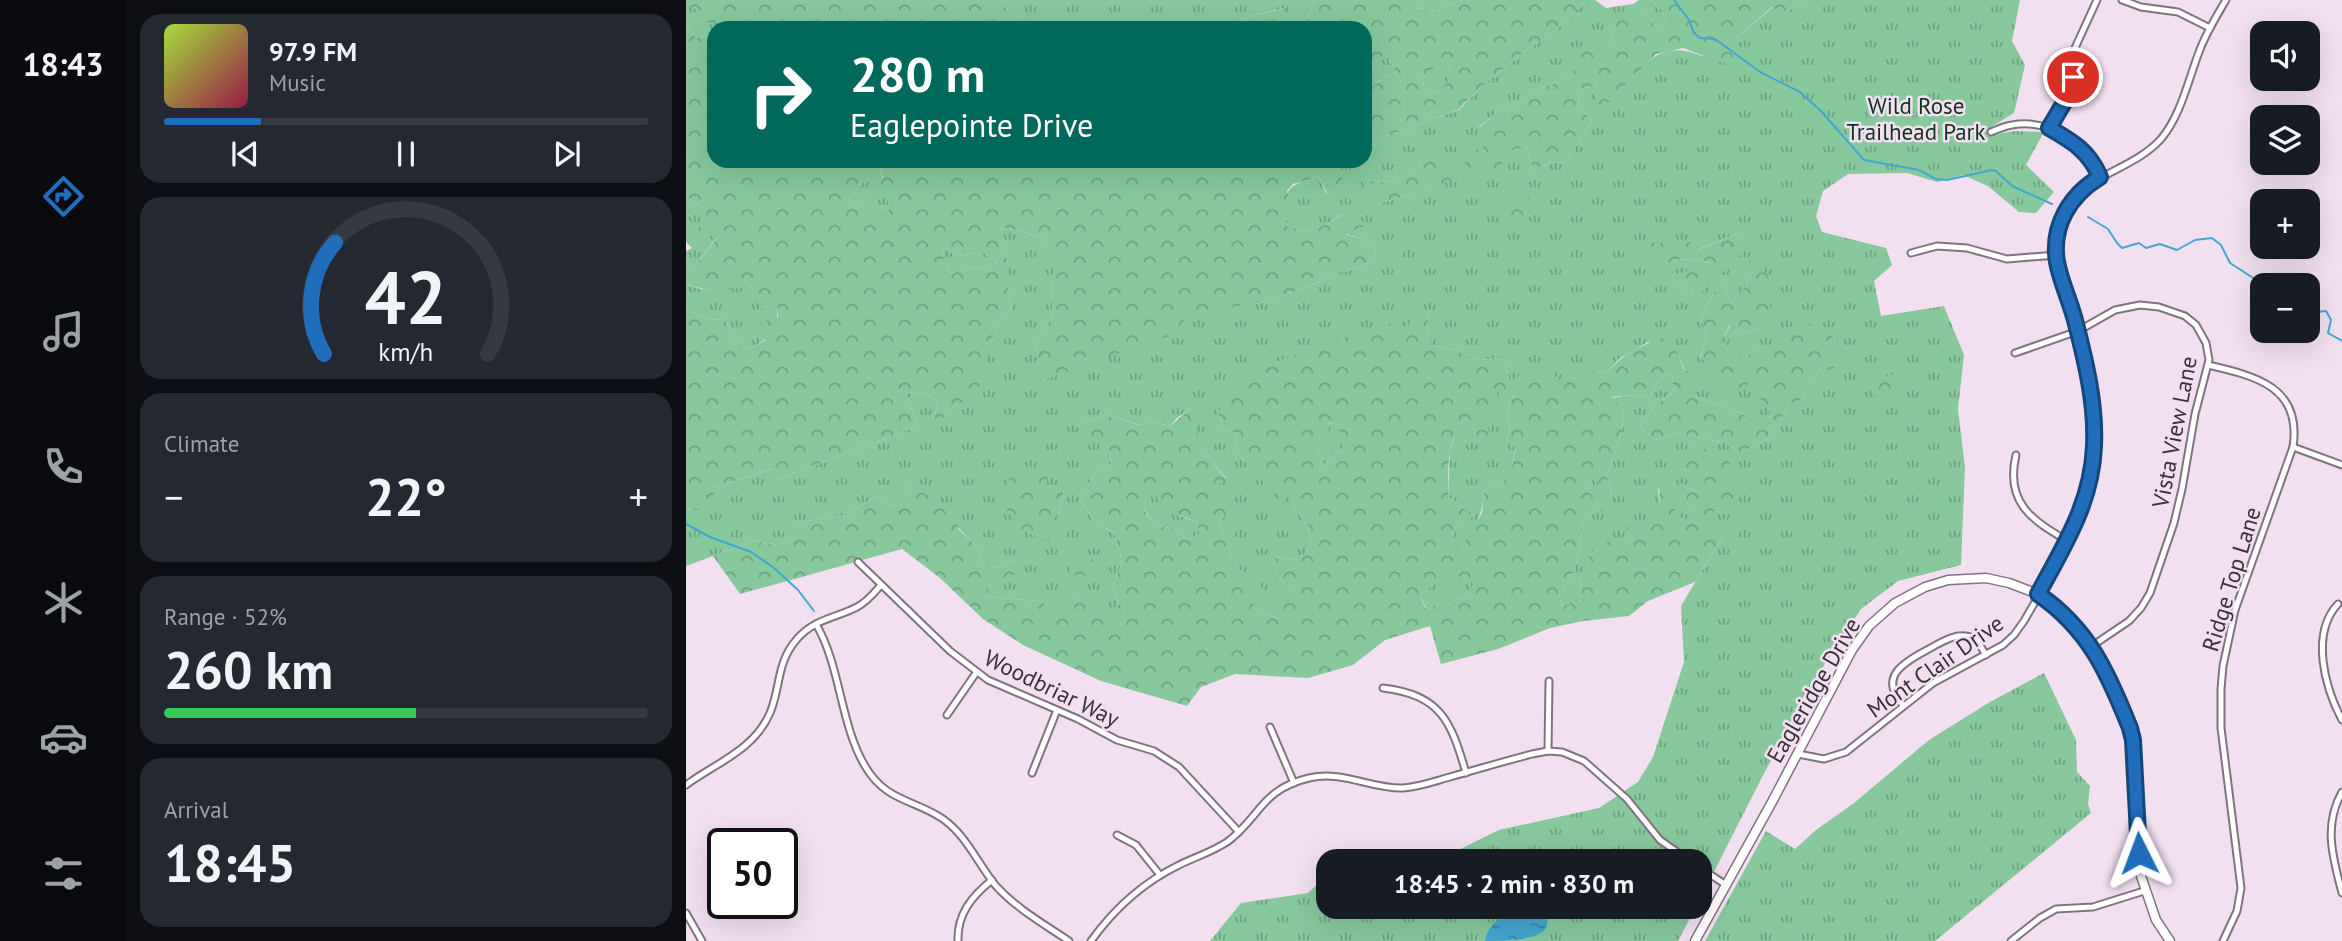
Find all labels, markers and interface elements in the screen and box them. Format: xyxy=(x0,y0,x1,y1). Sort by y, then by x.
map controls xyxy=(2250,21,2320,343)
button: sound xyxy=(2250,21,2320,91)
text: 97.9 FM xyxy=(269,35,357,68)
text: 280 m xyxy=(850,42,985,106)
text: 18:43 xyxy=(22,43,104,85)
pin xyxy=(2043,47,2103,107)
icon: right xyxy=(735,49,826,140)
icon: arrive xyxy=(2054,58,2092,96)
text: Music xyxy=(269,68,326,97)
park label: Wild Rose Trailhead Park xyxy=(1847,91,1985,146)
text: Eaglepointe Drive xyxy=(850,104,1093,146)
button: layers xyxy=(2250,105,2320,175)
icon: previous xyxy=(226,135,264,173)
icon: pause xyxy=(387,135,425,173)
icon: next xyxy=(548,135,586,173)
icon: directions xyxy=(39,172,88,221)
button: + xyxy=(2250,189,2320,259)
text: 42 xyxy=(365,250,447,344)
button: − xyxy=(2250,273,2320,343)
icon: music xyxy=(39,307,88,356)
text: km/h xyxy=(379,336,433,368)
street label: Vista View Lane xyxy=(2145,354,2203,511)
text: Climate xyxy=(164,429,239,458)
icon: phone xyxy=(39,442,88,491)
text: 22° xyxy=(365,463,447,530)
text: − xyxy=(164,472,183,521)
text: + xyxy=(629,472,648,521)
street label: Ridge Top Lane xyxy=(2195,503,2267,655)
icon: climate xyxy=(39,578,88,627)
text: Range · 52% xyxy=(164,602,287,631)
street label: Mont Clair Drive xyxy=(1861,608,2009,724)
street label: Eagleridge Drive xyxy=(1760,612,1866,768)
text: 260 km xyxy=(164,636,333,703)
street label: Woodbriar Way xyxy=(980,643,1125,733)
icon: car xyxy=(39,713,88,762)
text: Arrival xyxy=(164,795,228,824)
position arrow xyxy=(2102,816,2176,890)
speed limit sign: 50 xyxy=(707,828,798,919)
text: 18:45 xyxy=(164,829,296,896)
icon: filters xyxy=(39,849,88,898)
text: 18:45 · 2 min · 830 m xyxy=(1394,867,1634,900)

